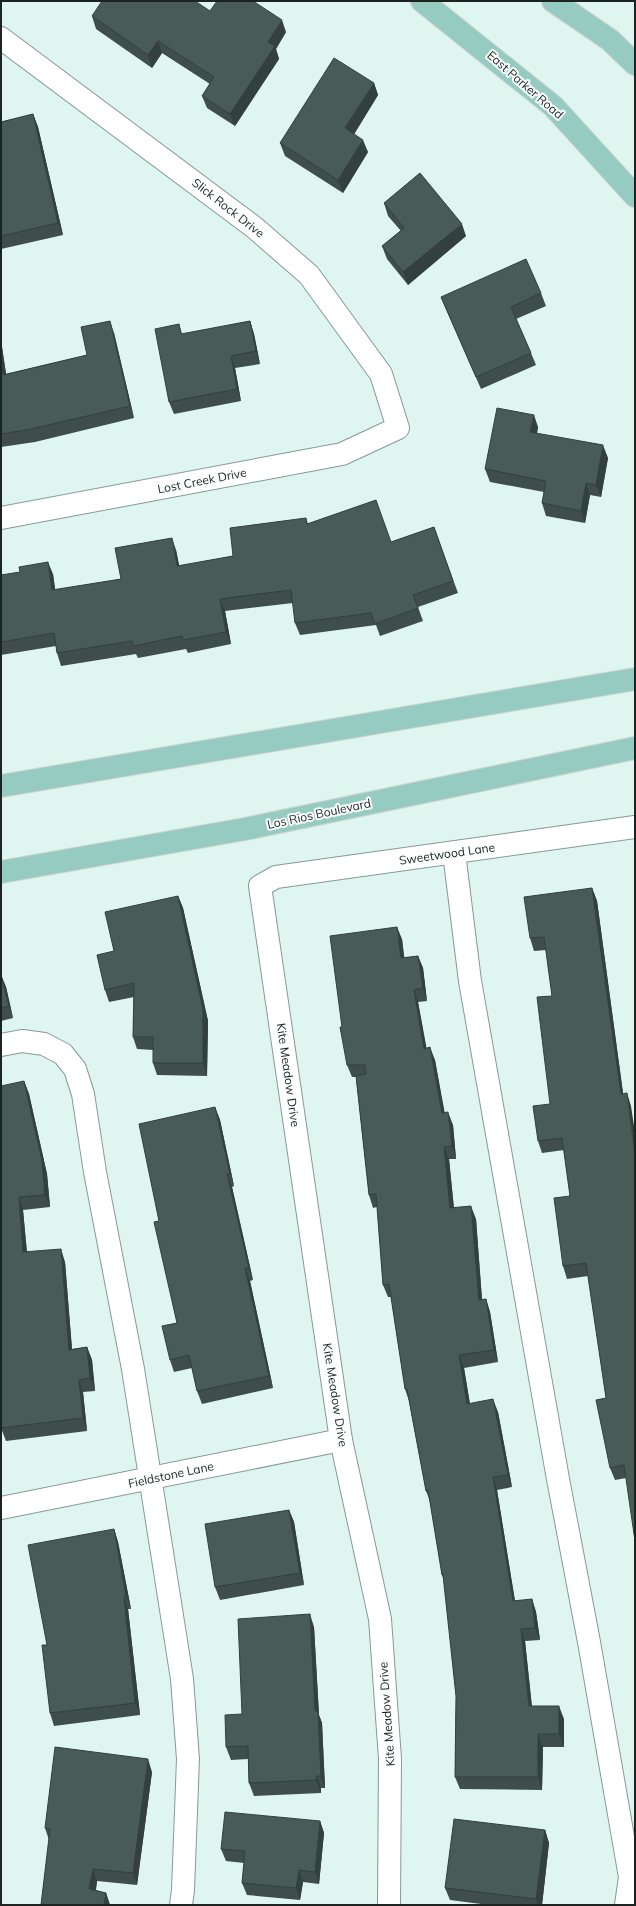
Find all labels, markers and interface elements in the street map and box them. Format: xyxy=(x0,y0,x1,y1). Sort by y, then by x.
street label: East Parker Road xyxy=(484,47,566,122)
street label: Slick Rock Drive xyxy=(189,175,267,241)
street label: Lost Creek Drive xyxy=(156,465,248,496)
street label: Los Rios Boulevard xyxy=(266,795,372,832)
street label: Sweetwood Lane xyxy=(398,839,496,868)
street label: Kite Meadow Drive xyxy=(274,1022,303,1128)
street label: Kite Meadow Drive xyxy=(320,1342,351,1448)
street label: Fieldstone Lane xyxy=(127,1458,215,1491)
street label: Kite Meadow Drive xyxy=(375,1661,398,1767)

